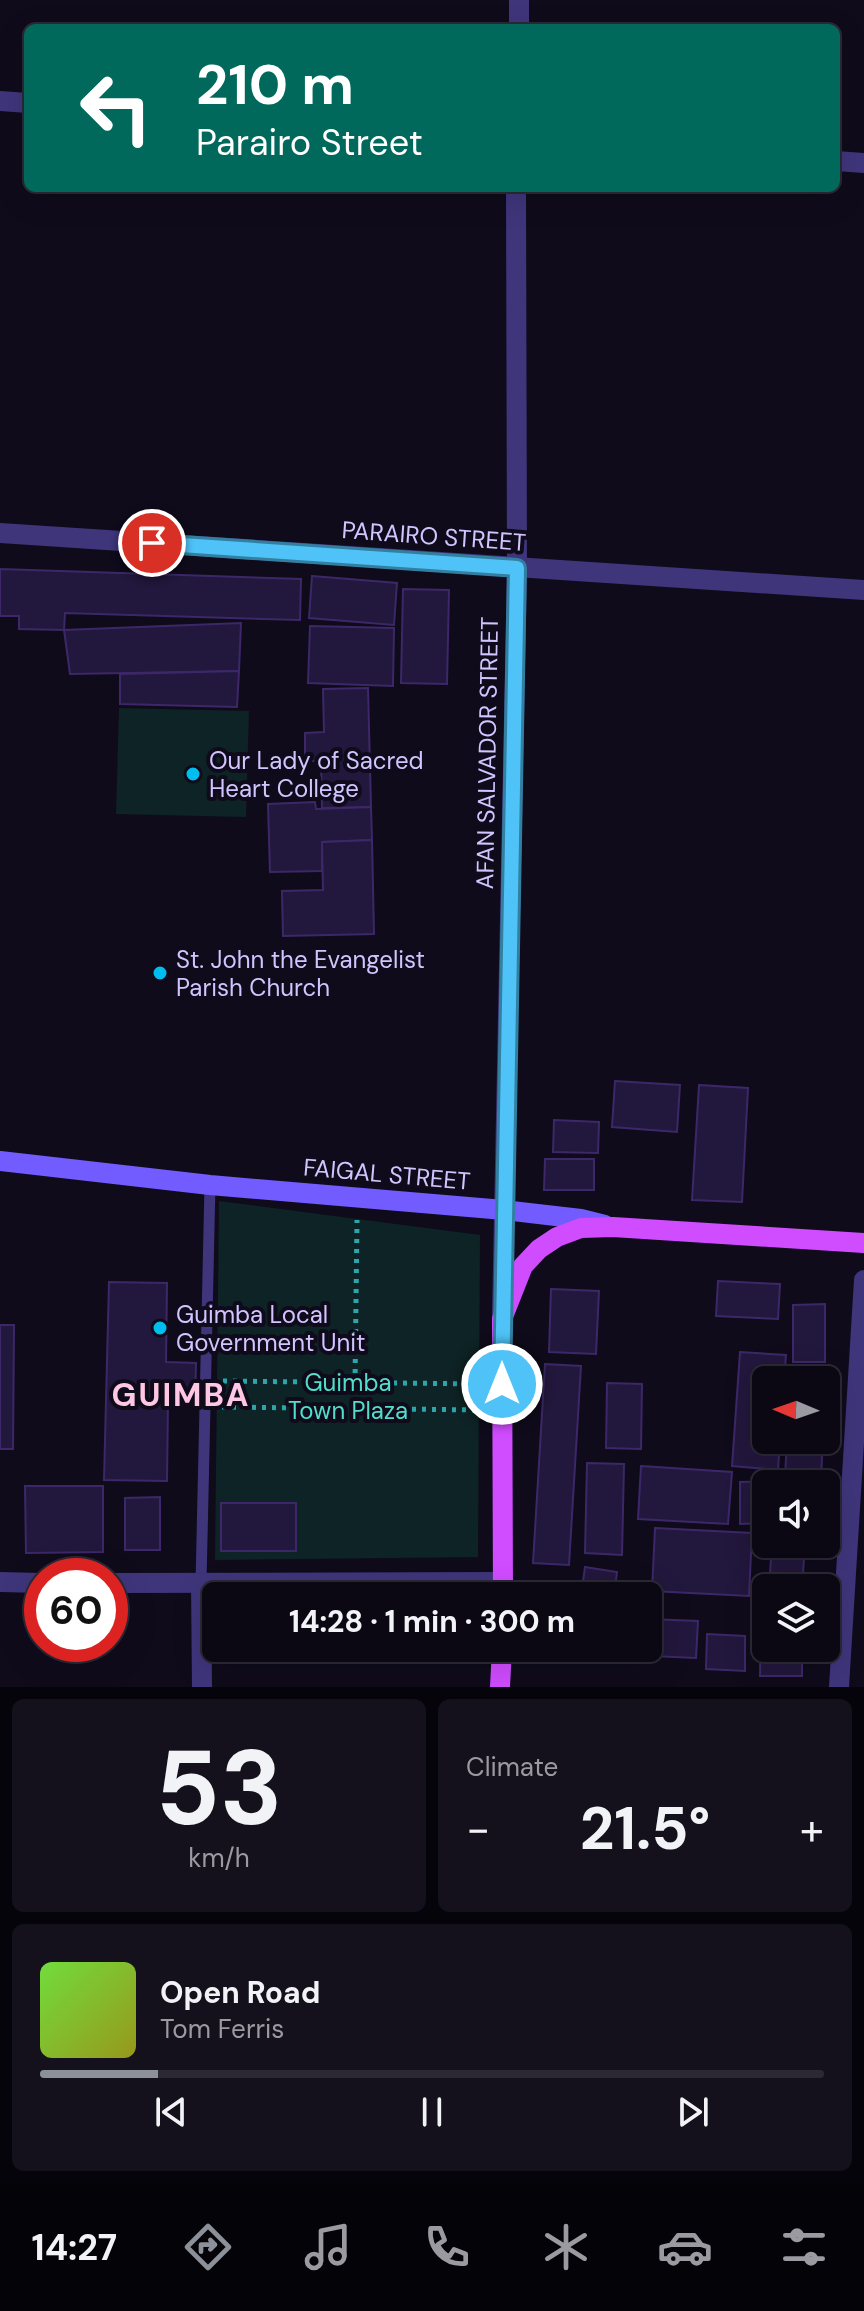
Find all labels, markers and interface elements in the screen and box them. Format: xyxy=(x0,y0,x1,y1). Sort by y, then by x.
text: 210 m xyxy=(196,48,354,121)
icon: left xyxy=(64,56,168,160)
text: Parairo Street xyxy=(196,119,423,166)
pin xyxy=(118,509,186,577)
street label: PARAIRO STREET xyxy=(341,514,527,558)
icon: arrive xyxy=(130,521,174,565)
street label: AFAN SALVADOR STREET xyxy=(469,616,505,890)
place label: Our Lady of Sacred Heart College xyxy=(209,745,424,804)
marker: Our Lady of Sacred Heart College xyxy=(184,765,202,783)
place label: St. John the Evangelist Parish Church xyxy=(176,944,425,1003)
marker: St. John the Evangelist Parish Church xyxy=(151,964,169,982)
street label: FAIGAL STREET xyxy=(302,1151,472,1197)
place label: Guimba Local Government Unit xyxy=(176,1299,365,1358)
marker: Guimba Local Government Unit xyxy=(151,1319,169,1337)
position arrow xyxy=(460,1342,544,1426)
north arrow xyxy=(752,1366,840,1454)
map controls xyxy=(752,1366,840,1662)
park label: Guimba Town Plaza xyxy=(288,1367,408,1426)
district label: GUIMBA xyxy=(112,1374,250,1416)
button: sound xyxy=(752,1470,840,1558)
speed limit sign: 60 xyxy=(24,1558,128,1662)
button: layers xyxy=(752,1574,840,1662)
text: 14:28 · 1 min · 300 m xyxy=(289,1602,575,1641)
text: 53 xyxy=(155,1721,283,1856)
text: Climate xyxy=(466,1750,558,1784)
text: 21.5° xyxy=(580,1789,710,1868)
text: − xyxy=(466,1800,490,1858)
text: + xyxy=(800,1800,824,1858)
text: km/h xyxy=(188,1841,250,1875)
text: Open Road xyxy=(160,1973,320,2012)
text: Tom Ferris xyxy=(160,2012,284,2046)
icon: previous xyxy=(149,2090,193,2134)
icon: pause xyxy=(410,2090,454,2134)
icon: next xyxy=(671,2090,715,2134)
icon: directions xyxy=(180,2219,236,2275)
icon: music xyxy=(300,2219,356,2275)
icon: phone xyxy=(419,2219,475,2275)
icon: climate xyxy=(538,2219,594,2275)
icon: car xyxy=(657,2219,713,2275)
icon: filters xyxy=(776,2219,832,2275)
text: 14:27 xyxy=(32,2224,117,2271)

